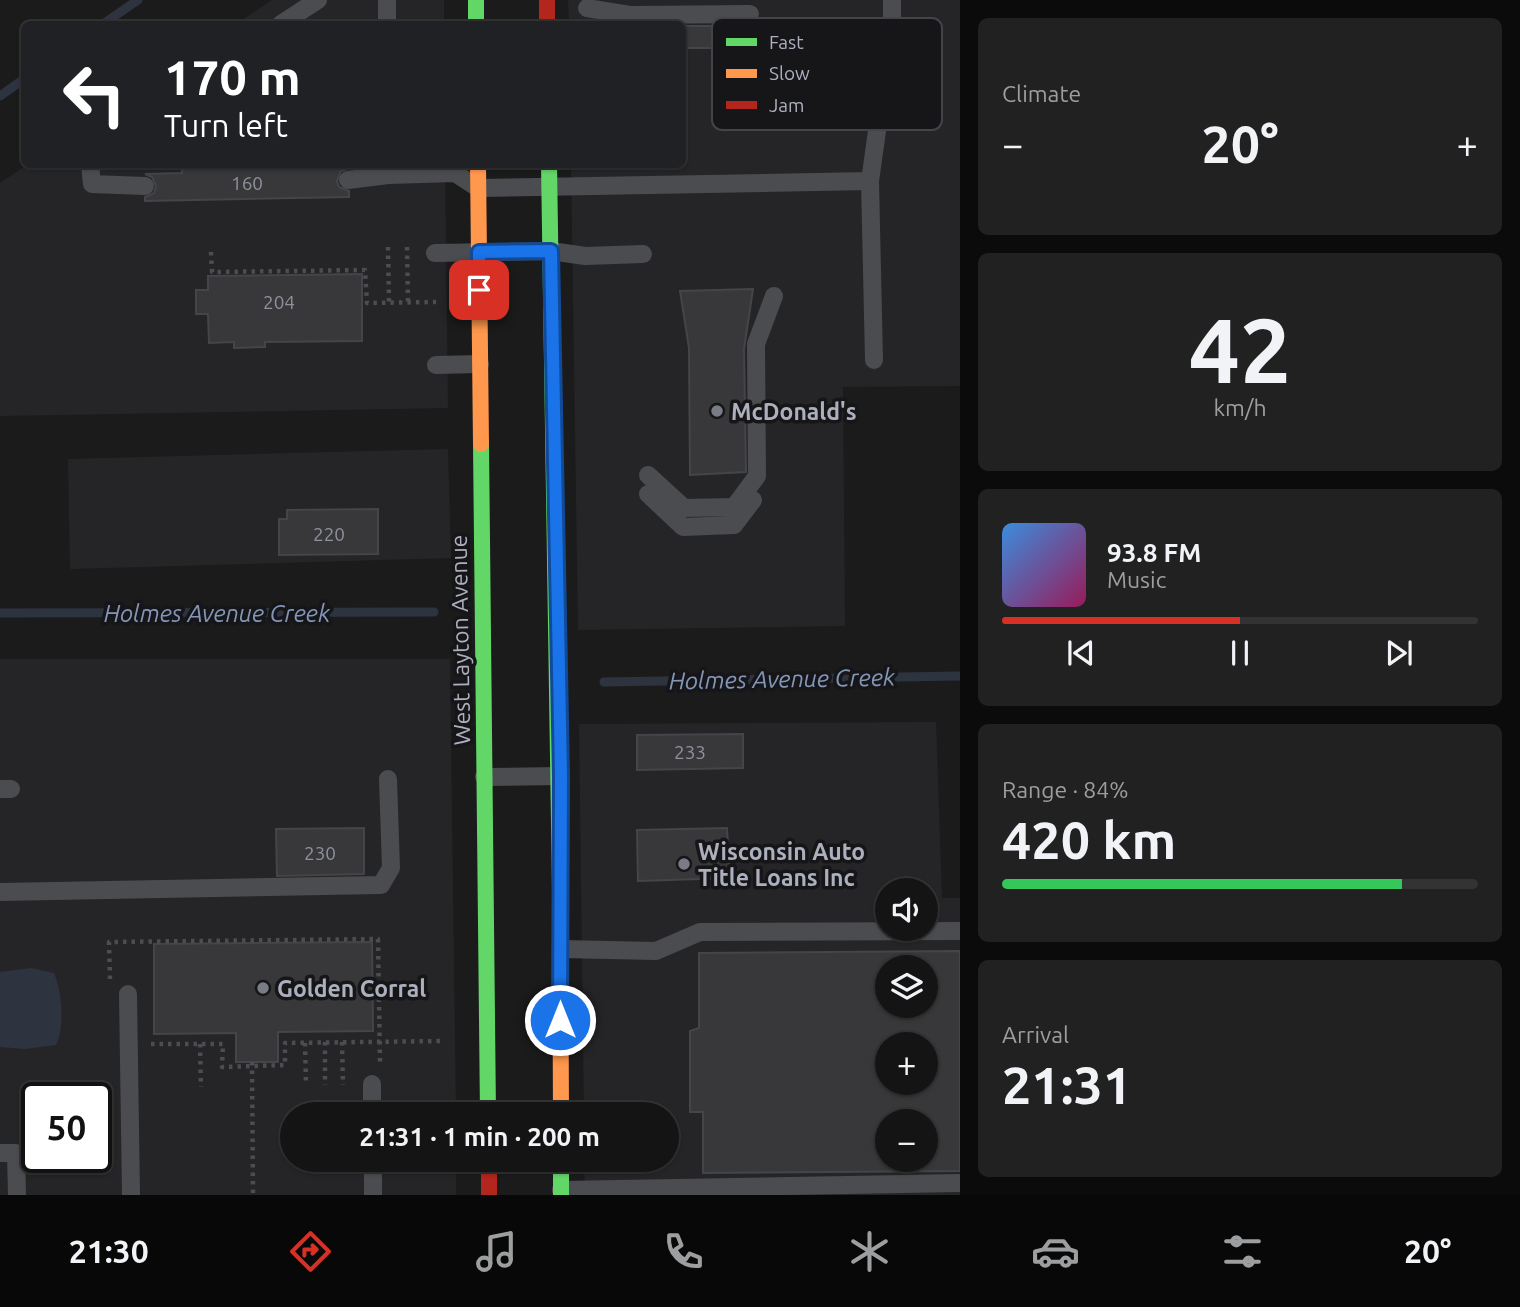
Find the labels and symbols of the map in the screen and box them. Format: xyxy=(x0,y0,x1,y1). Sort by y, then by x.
legend xyxy=(712,18,942,130)
text: Fast xyxy=(769,31,804,53)
text: Slow xyxy=(769,62,810,84)
text: Jam xyxy=(769,94,805,116)
house number: 160 xyxy=(231,172,263,194)
pin xyxy=(449,260,509,320)
house number: 204 xyxy=(263,291,295,313)
place label: McDonald's xyxy=(731,399,857,424)
marker: McDonald's xyxy=(709,403,725,419)
house number: 220 xyxy=(313,523,345,545)
street label: West Layton Avenue xyxy=(446,534,474,746)
water label: Holmes Avenue Creek xyxy=(104,600,331,627)
water label: Holmes Avenue Creek xyxy=(669,664,896,694)
house number: 233 xyxy=(674,741,706,763)
place label: Wisconsin Auto Title Loans Inc xyxy=(698,839,865,890)
house number: 230 xyxy=(304,842,336,864)
marker: Wisconsin Auto Title Loans Inc xyxy=(676,856,692,872)
place label: Golden Corral xyxy=(277,976,426,1001)
marker: Golden Corral xyxy=(255,980,271,996)
position arrow xyxy=(523,983,597,1057)
speed limit sign: 50 xyxy=(21,1082,112,1173)

